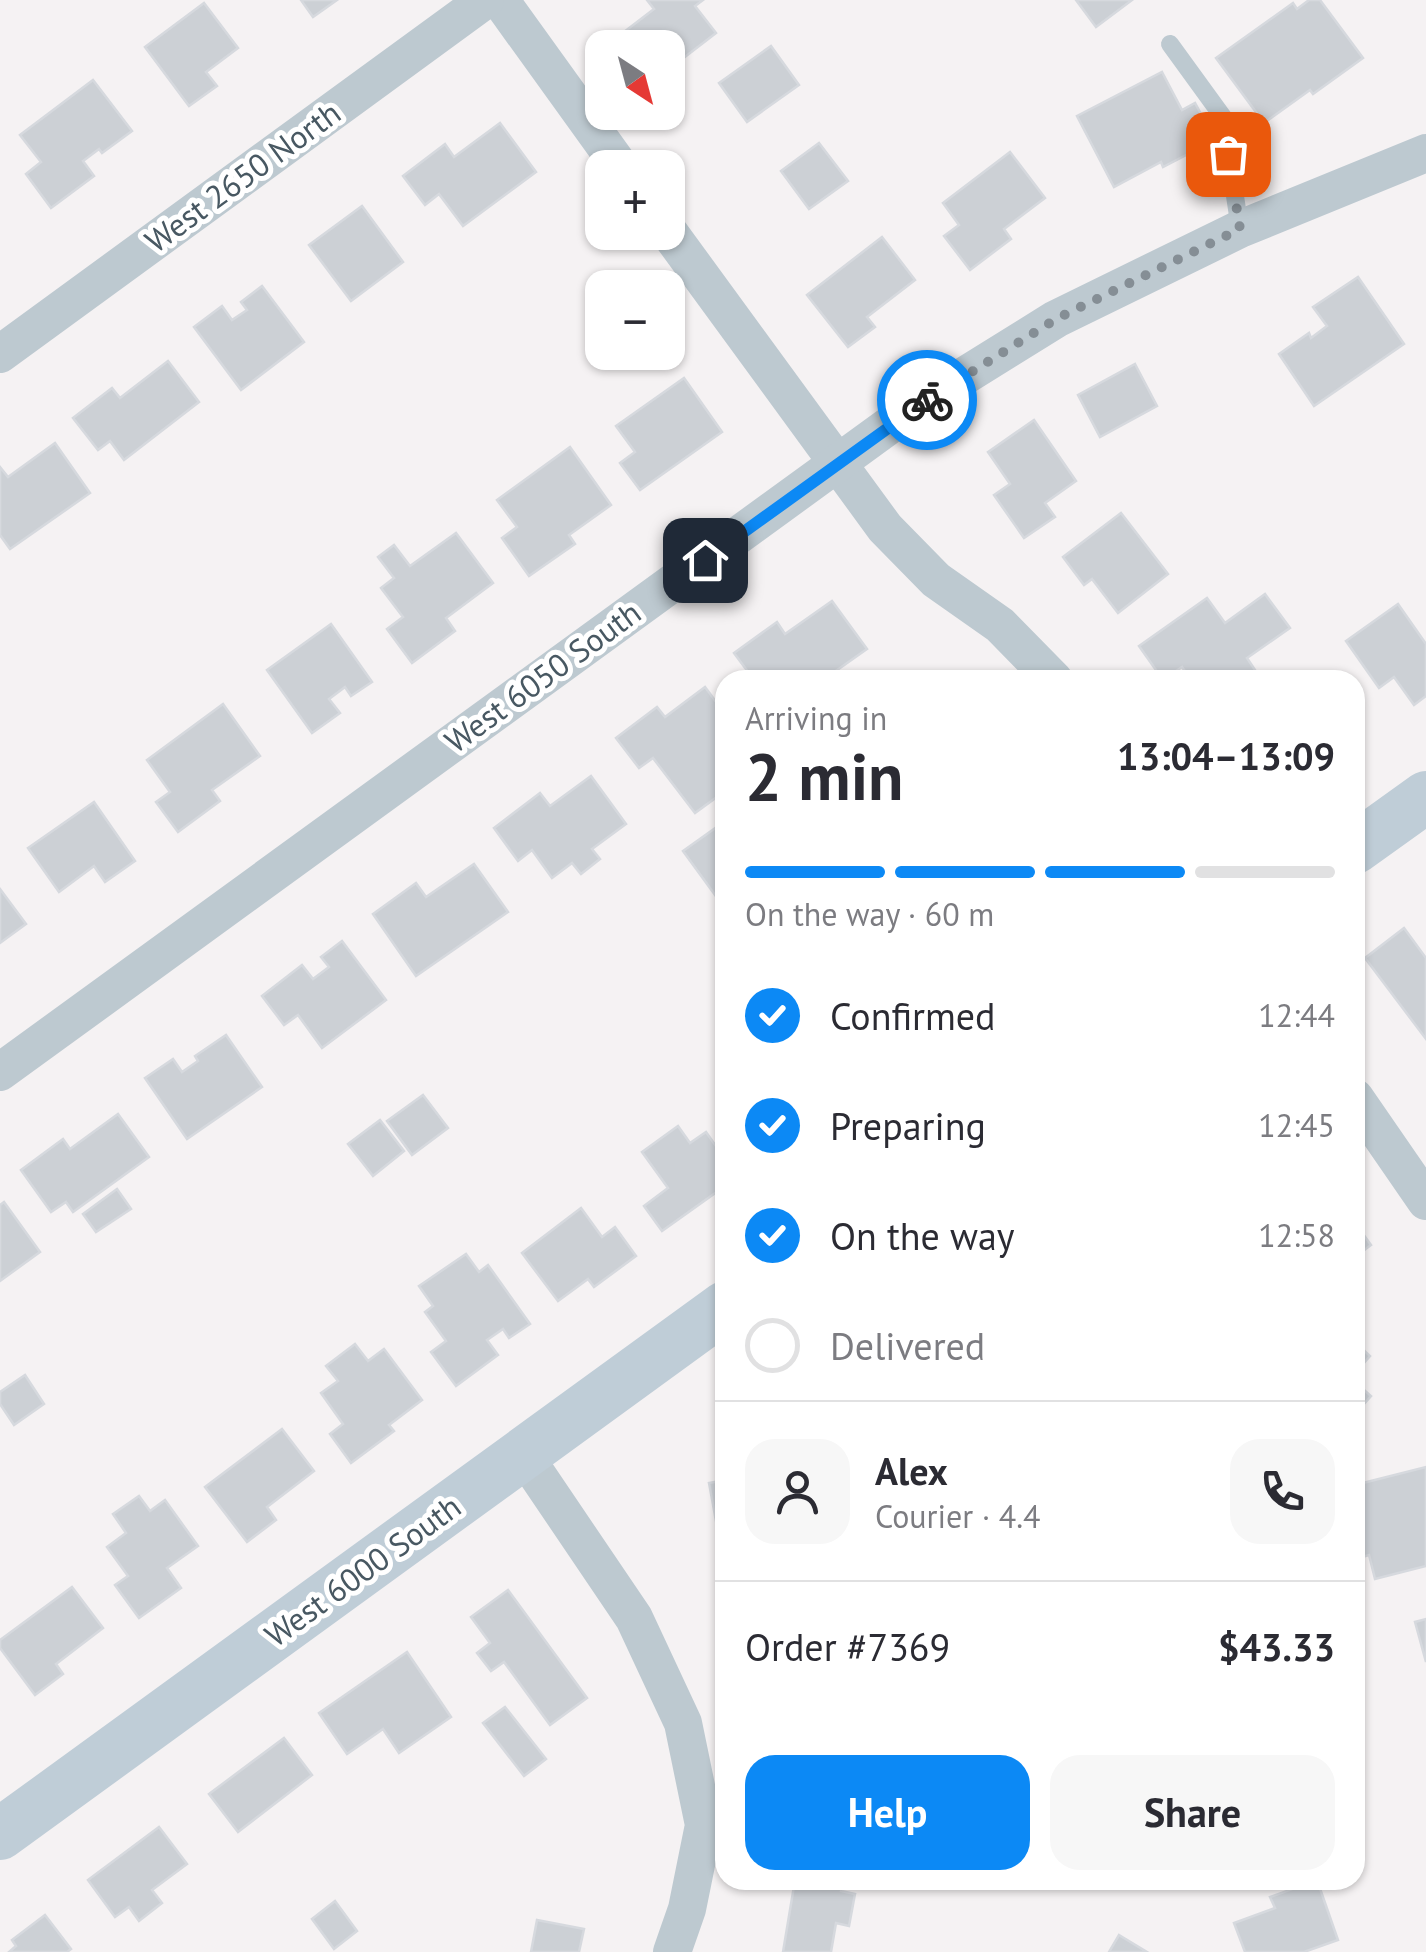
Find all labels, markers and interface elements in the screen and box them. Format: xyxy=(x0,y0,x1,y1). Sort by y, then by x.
north arrow xyxy=(585,30,685,130)
map controls xyxy=(585,30,685,370)
street label: West 2650 North xyxy=(136,91,348,261)
pin xyxy=(1186,112,1271,197)
icon: bag xyxy=(1201,127,1256,182)
button: + xyxy=(585,150,685,250)
button: − xyxy=(585,270,685,370)
courier xyxy=(877,350,977,450)
icon: bike xyxy=(900,373,955,428)
pin xyxy=(663,518,748,603)
icon: home xyxy=(678,533,733,588)
street label: West 6050 South xyxy=(436,591,649,761)
text: Arriving in xyxy=(745,697,887,739)
text: 13:04–13:09 xyxy=(1117,731,1335,780)
text: 2 min xyxy=(745,734,904,818)
text: On the way · 60 m xyxy=(745,893,994,935)
icon: check xyxy=(745,988,800,1043)
text: Confirmed xyxy=(830,991,996,1040)
text: 12:44 xyxy=(1258,994,1335,1036)
icon: check xyxy=(745,1098,800,1153)
text: Preparing xyxy=(830,1101,986,1150)
text: 12:45 xyxy=(1258,1104,1335,1146)
icon: check xyxy=(745,1208,800,1263)
text: On the way xyxy=(830,1211,1015,1260)
text: 12:58 xyxy=(1258,1214,1335,1256)
text: Delivered xyxy=(830,1321,985,1370)
button: person xyxy=(745,1439,850,1544)
button: phone xyxy=(1230,1439,1335,1544)
text: Alex xyxy=(875,1446,948,1495)
street label: West 6000 South xyxy=(256,1485,469,1655)
text: Courier · 4.4 xyxy=(875,1495,1041,1537)
text: Order #7369 xyxy=(745,1622,950,1671)
text: $43.33 xyxy=(1218,1622,1335,1671)
button: Help xyxy=(745,1755,1030,1870)
button: Share xyxy=(1050,1755,1335,1870)

